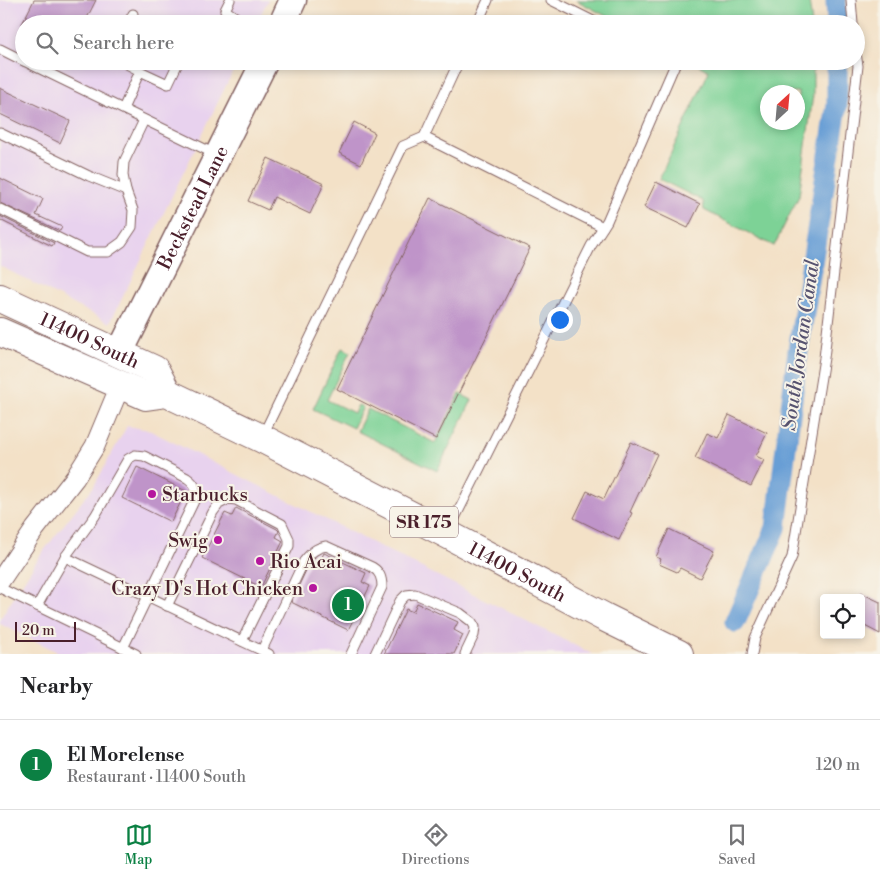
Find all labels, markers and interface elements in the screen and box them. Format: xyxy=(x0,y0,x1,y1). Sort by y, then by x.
search box xyxy=(15,15,865,70)
icon: search xyxy=(33,29,61,57)
text: Search here xyxy=(73,31,174,55)
north arrow xyxy=(760,85,805,130)
street label: Beckstead Lane xyxy=(152,142,234,275)
water label: South Jordan Canal xyxy=(777,258,826,432)
street label: 11400 South xyxy=(36,307,143,374)
your location xyxy=(547,307,573,333)
place label: Starbucks xyxy=(162,483,248,507)
marker: Starbucks xyxy=(146,488,158,500)
road number: SR 175 xyxy=(390,507,458,538)
place label: Swig xyxy=(168,529,208,553)
marker: Swig xyxy=(212,534,224,546)
street label: 11400 South xyxy=(464,536,570,608)
place label: Rio Acai xyxy=(270,550,342,574)
marker: Rio Acai xyxy=(254,555,266,567)
place label: Crazy D's Hot Chicken xyxy=(111,577,303,601)
marker: Crazy D's Hot Chicken xyxy=(307,582,319,594)
pin: 1 xyxy=(332,586,364,624)
map controls xyxy=(820,594,865,639)
button: locate xyxy=(820,594,865,639)
scale bar xyxy=(15,619,76,642)
text: 20 m xyxy=(22,622,54,640)
text: Nearby xyxy=(20,674,93,700)
text: El Morelense xyxy=(67,743,184,767)
text: 1 xyxy=(32,755,40,775)
text: 120 m xyxy=(816,755,860,775)
text: Restaurant · 11400 South xyxy=(67,767,246,787)
tab: Map xyxy=(125,821,153,869)
tab: Directions xyxy=(402,821,469,869)
tab: Saved xyxy=(719,821,755,869)

